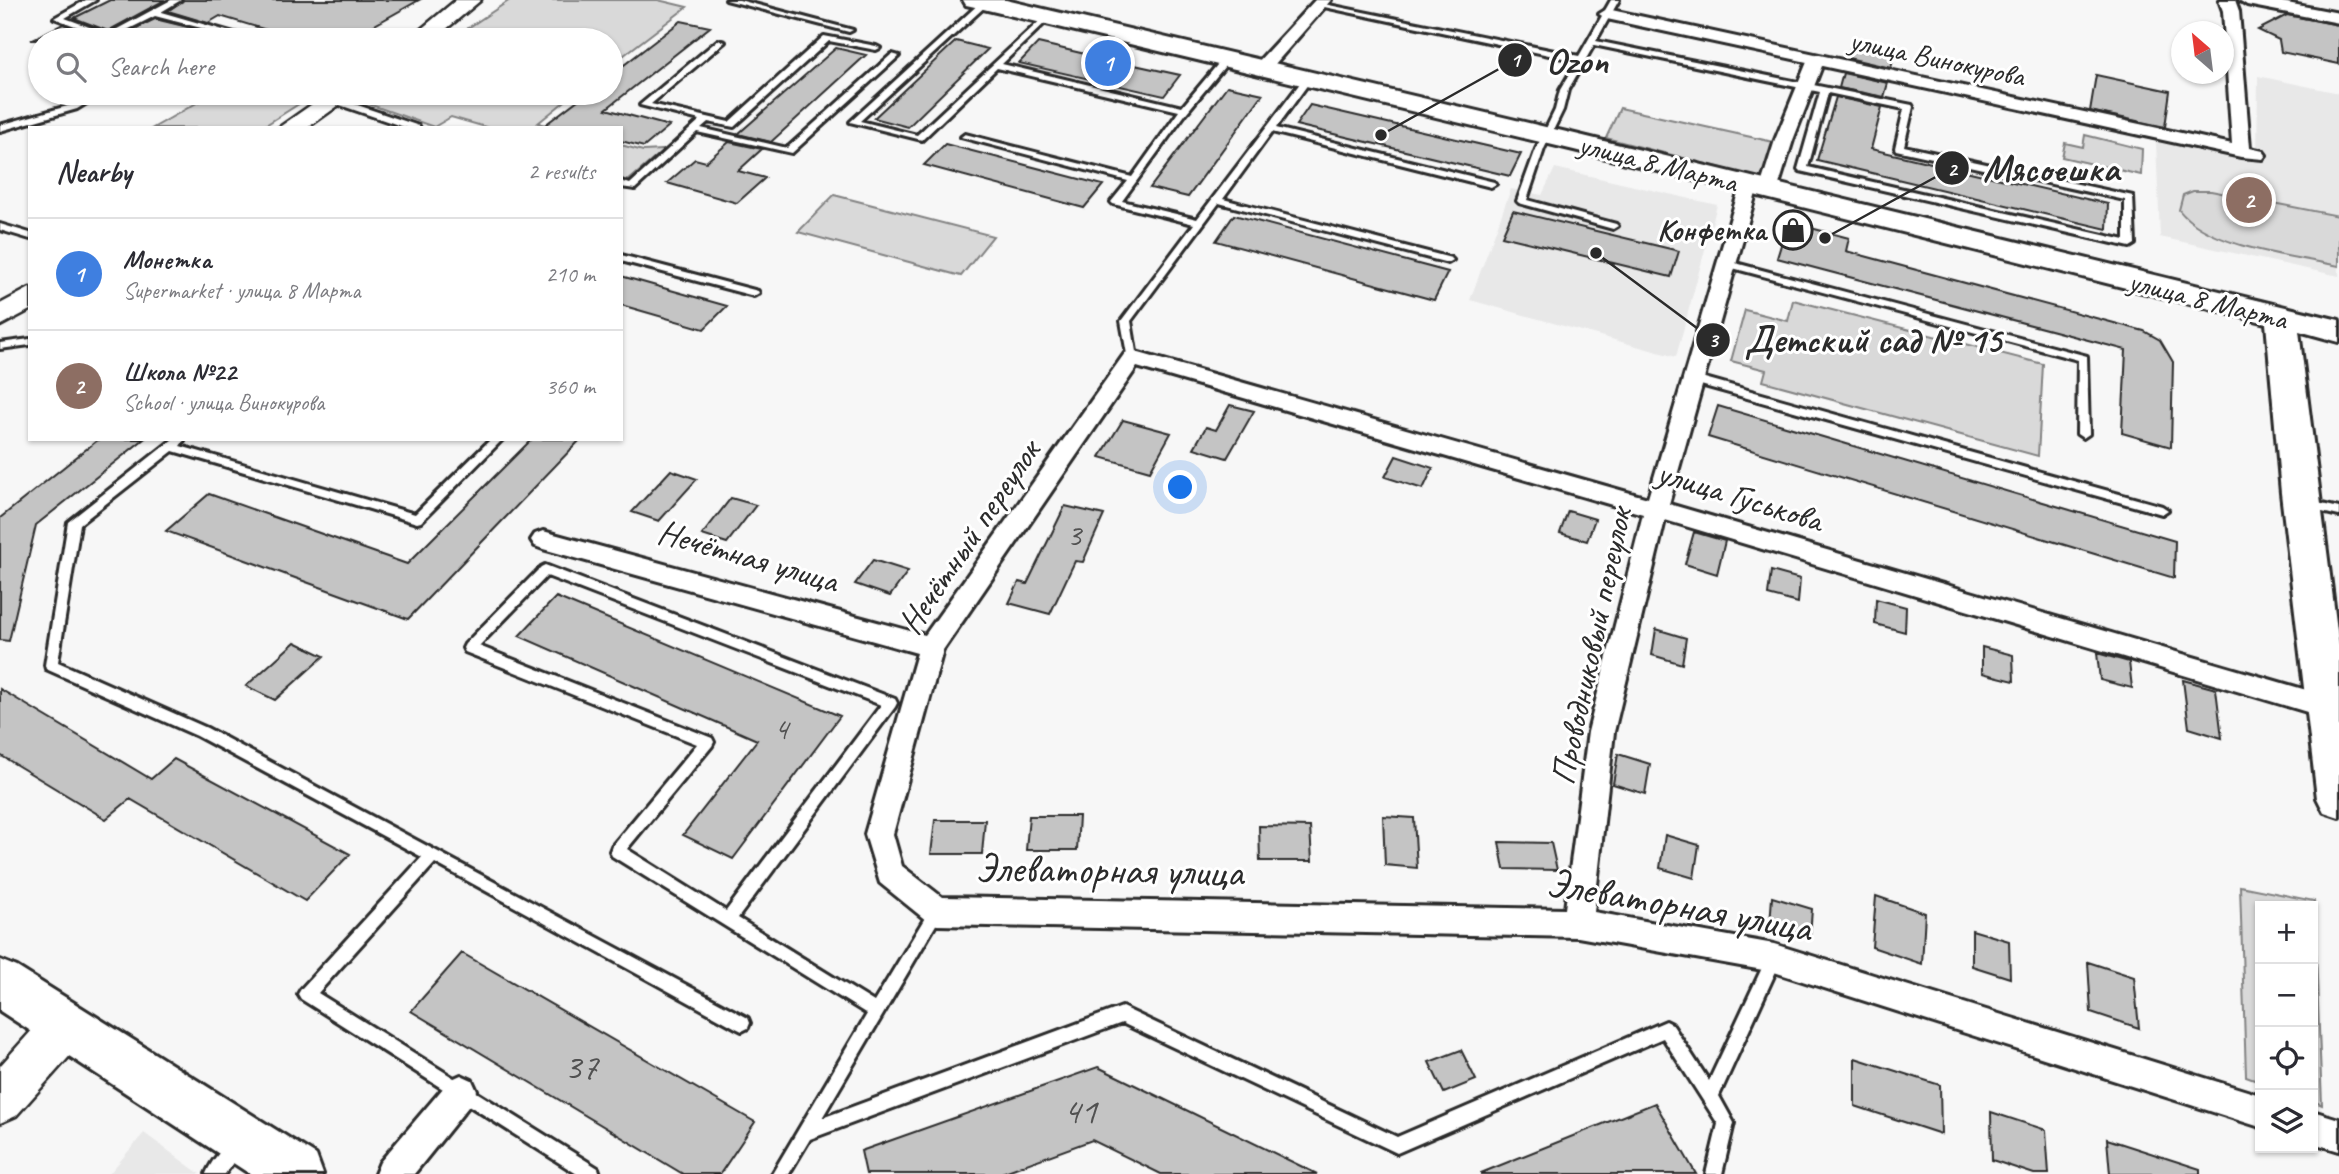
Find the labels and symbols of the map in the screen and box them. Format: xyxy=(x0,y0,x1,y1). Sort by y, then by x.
street label: улица Винокурова xyxy=(1844,21,2030,95)
north arrow xyxy=(2171,21,2234,84)
callout: Ozon xyxy=(1497,31,1622,89)
pin: 1 xyxy=(1085,37,1131,89)
text: Ozon xyxy=(1546,37,1609,84)
text: 1 xyxy=(1510,47,1522,73)
street label: улица 8 Марта xyxy=(1573,124,1743,202)
callout: Мясоешка xyxy=(1934,139,2134,197)
text: Мясоешка xyxy=(1983,145,2123,192)
text: 2 xyxy=(1947,156,1959,182)
pin: 2 xyxy=(2226,174,2272,226)
shop icon: Конфетка xyxy=(1772,209,1814,251)
place label: Конфетка xyxy=(1657,211,1769,249)
street label: улица 8 Марта xyxy=(2123,261,2293,339)
callout: Детский сад № 15 xyxy=(1696,311,2015,369)
text: Детский сад № 15 xyxy=(1745,316,2004,363)
text: 3 xyxy=(1708,327,1720,353)
street label: Нечётный переулок xyxy=(888,429,1052,643)
street label: улица Гуськова xyxy=(1650,449,1831,543)
your location xyxy=(1163,470,1197,504)
street label: Проводниковый переулок xyxy=(1540,500,1643,789)
street label: Нечётная улица xyxy=(653,509,845,604)
house number: 3 xyxy=(1067,514,1084,555)
house number: 4 xyxy=(774,708,792,749)
street label: Элеваторная улица xyxy=(975,841,1247,899)
street label: Элеваторная улица xyxy=(1542,856,1819,955)
house number: 37 xyxy=(564,1043,600,1090)
house number: 41 xyxy=(1063,1087,1099,1134)

